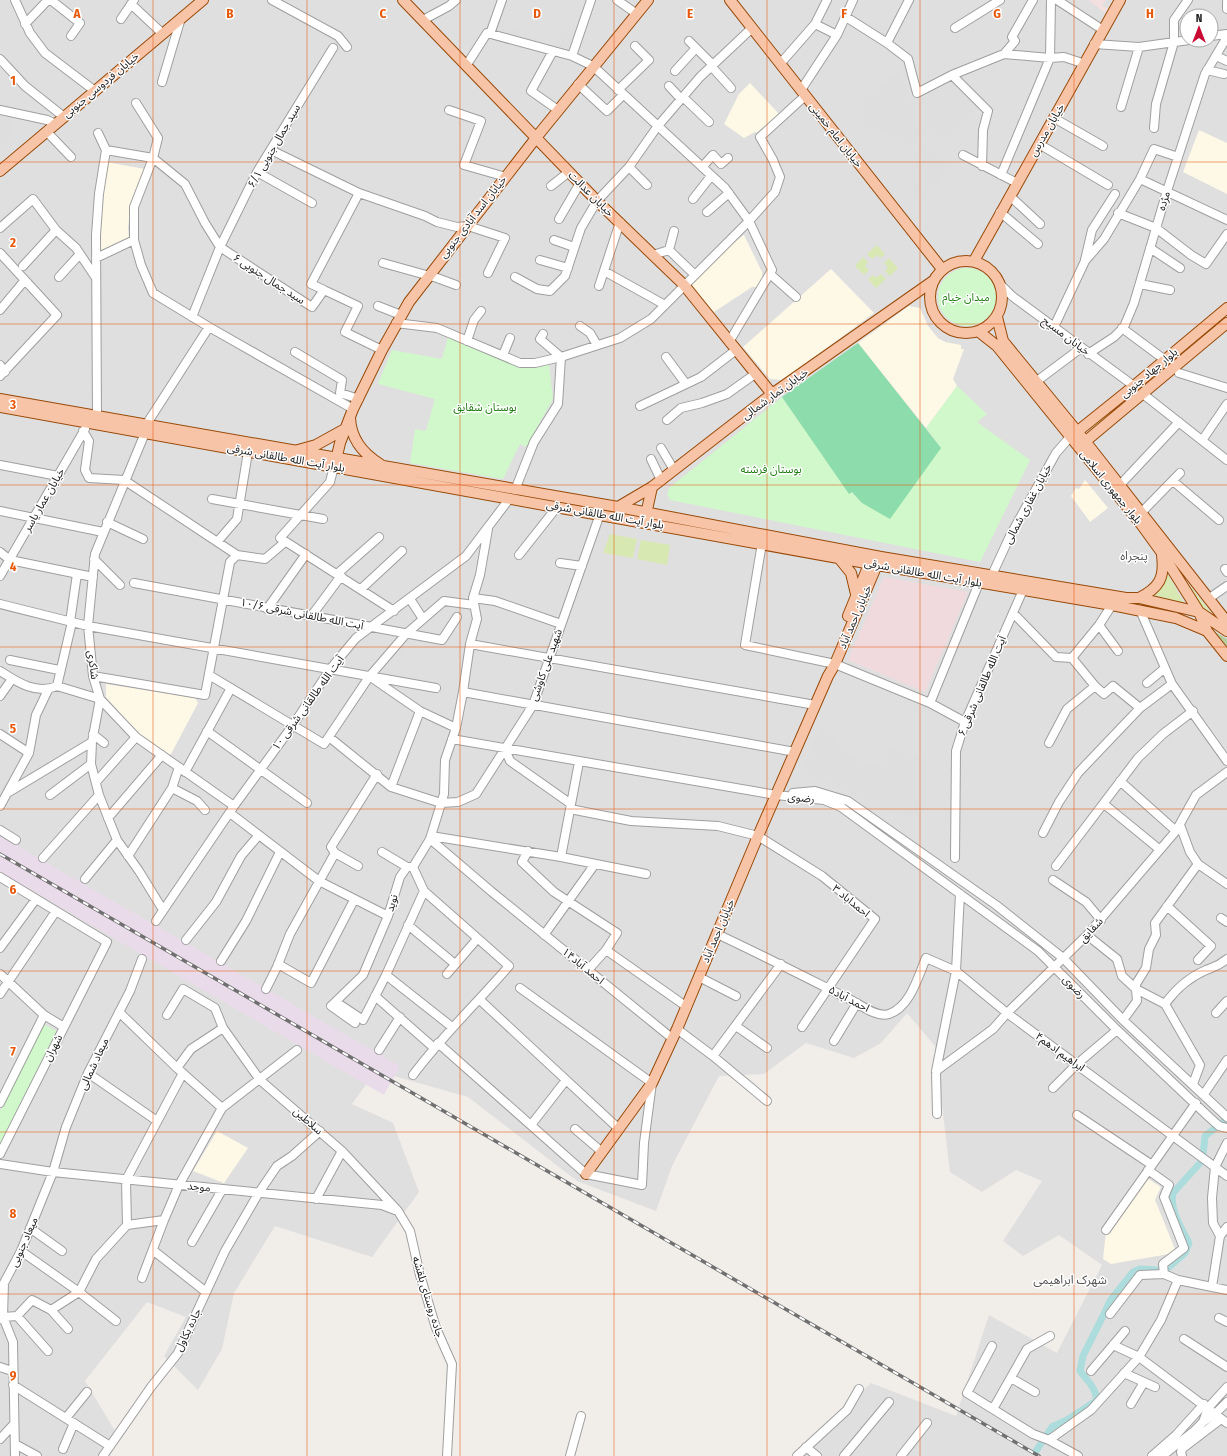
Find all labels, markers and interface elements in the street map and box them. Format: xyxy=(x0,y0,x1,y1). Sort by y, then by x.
text: A xyxy=(72,6,81,21)
text: B xyxy=(226,6,234,21)
text: C xyxy=(380,6,387,21)
text: D xyxy=(533,6,541,21)
text: E xyxy=(687,6,693,21)
text: F xyxy=(841,6,847,21)
text: G xyxy=(993,6,1001,21)
text: H xyxy=(1146,6,1154,21)
north arrow xyxy=(1179,8,1219,48)
text: N xyxy=(1196,12,1202,25)
street label: خیابان فردوسی جنوبی xyxy=(60,49,142,121)
text: 1 xyxy=(10,73,16,88)
street label: خیابان امام خمینی xyxy=(806,100,866,171)
street label: خیابان مدرس xyxy=(1027,101,1068,159)
street label: سید جمال جنوبی ۶/۱ xyxy=(245,102,303,190)
street label: خیابان عدالت xyxy=(566,169,617,220)
street label: خیابان اسد آبادی جنوبی xyxy=(437,173,510,261)
street label: مژده xyxy=(1155,190,1173,212)
text: 2 xyxy=(9,235,16,250)
street label: سید جمال جنوبی ۶ xyxy=(231,251,308,307)
park label: میدان خیام xyxy=(942,291,990,305)
street label: خیابان مسیح xyxy=(1039,314,1093,359)
street label: بلوار جهاد جنوبی xyxy=(1118,345,1180,401)
street label: خیابان تمار شمالی xyxy=(739,365,811,422)
text: 3 xyxy=(9,397,16,412)
park label: بوستان شقایق xyxy=(453,401,517,414)
street label: بلوار آیت الله طالقانی شرقی xyxy=(226,441,346,475)
street label: بلوار جمهوری اسلامی xyxy=(1077,448,1145,526)
street label: خیابان غفاری شمالی xyxy=(1002,461,1055,546)
park label: بوستان فرشته xyxy=(740,463,802,476)
street label: خیابان عمار یاسر xyxy=(20,465,68,535)
street label: بلوار آیت الله طالقانی شرقی xyxy=(545,498,665,532)
district label: پنجراه xyxy=(1120,549,1148,564)
street label: بلوار آیت الله طالقانی شرقی xyxy=(863,556,983,590)
text: 4 xyxy=(10,559,17,574)
street label: خیابان احمد آباد xyxy=(836,583,875,651)
street label: آیت الله طالقانی شرقی ۱۰/۶ xyxy=(239,596,365,633)
street label: شهید علی کاوشی xyxy=(527,627,565,703)
street label: آیت الله طالقانی شرقی ۶ xyxy=(955,633,1009,738)
street label: شاکری xyxy=(85,650,102,681)
street label: آیت الله طالقانی شرقی ۱۰ xyxy=(269,652,347,753)
text: 5 xyxy=(10,721,16,736)
street label: رضوی xyxy=(787,790,815,806)
text: 6 xyxy=(10,882,17,897)
street label: احمداباد ۳ xyxy=(830,882,872,920)
street label: نوید xyxy=(383,893,401,913)
street label: خیابان احمد آباد xyxy=(699,897,738,965)
street label: شقایق xyxy=(1076,915,1106,945)
street label: احمد آباد۱۴ xyxy=(559,945,607,987)
street label: رضوی xyxy=(1060,973,1088,1001)
street label: احمد آباد۵ xyxy=(826,983,872,1015)
street label: ابراهیم ادهم۴ xyxy=(1031,1030,1087,1076)
street label: شهران xyxy=(41,1032,65,1064)
street label: میعاد شمالی xyxy=(76,1036,112,1092)
text: 7 xyxy=(10,1044,16,1059)
street label: سلاطین xyxy=(291,1105,326,1138)
street label: موحد xyxy=(187,1179,211,1195)
text: 8 xyxy=(10,1206,17,1221)
street label: میعاد جنوبی xyxy=(7,1215,41,1269)
street label: جاده روستای بلقشه xyxy=(409,1255,447,1340)
district label: شهرک ابراهیمی xyxy=(1033,1273,1107,1287)
street label: جاده بکاول xyxy=(172,1306,204,1354)
text: 9 xyxy=(10,1368,17,1383)

